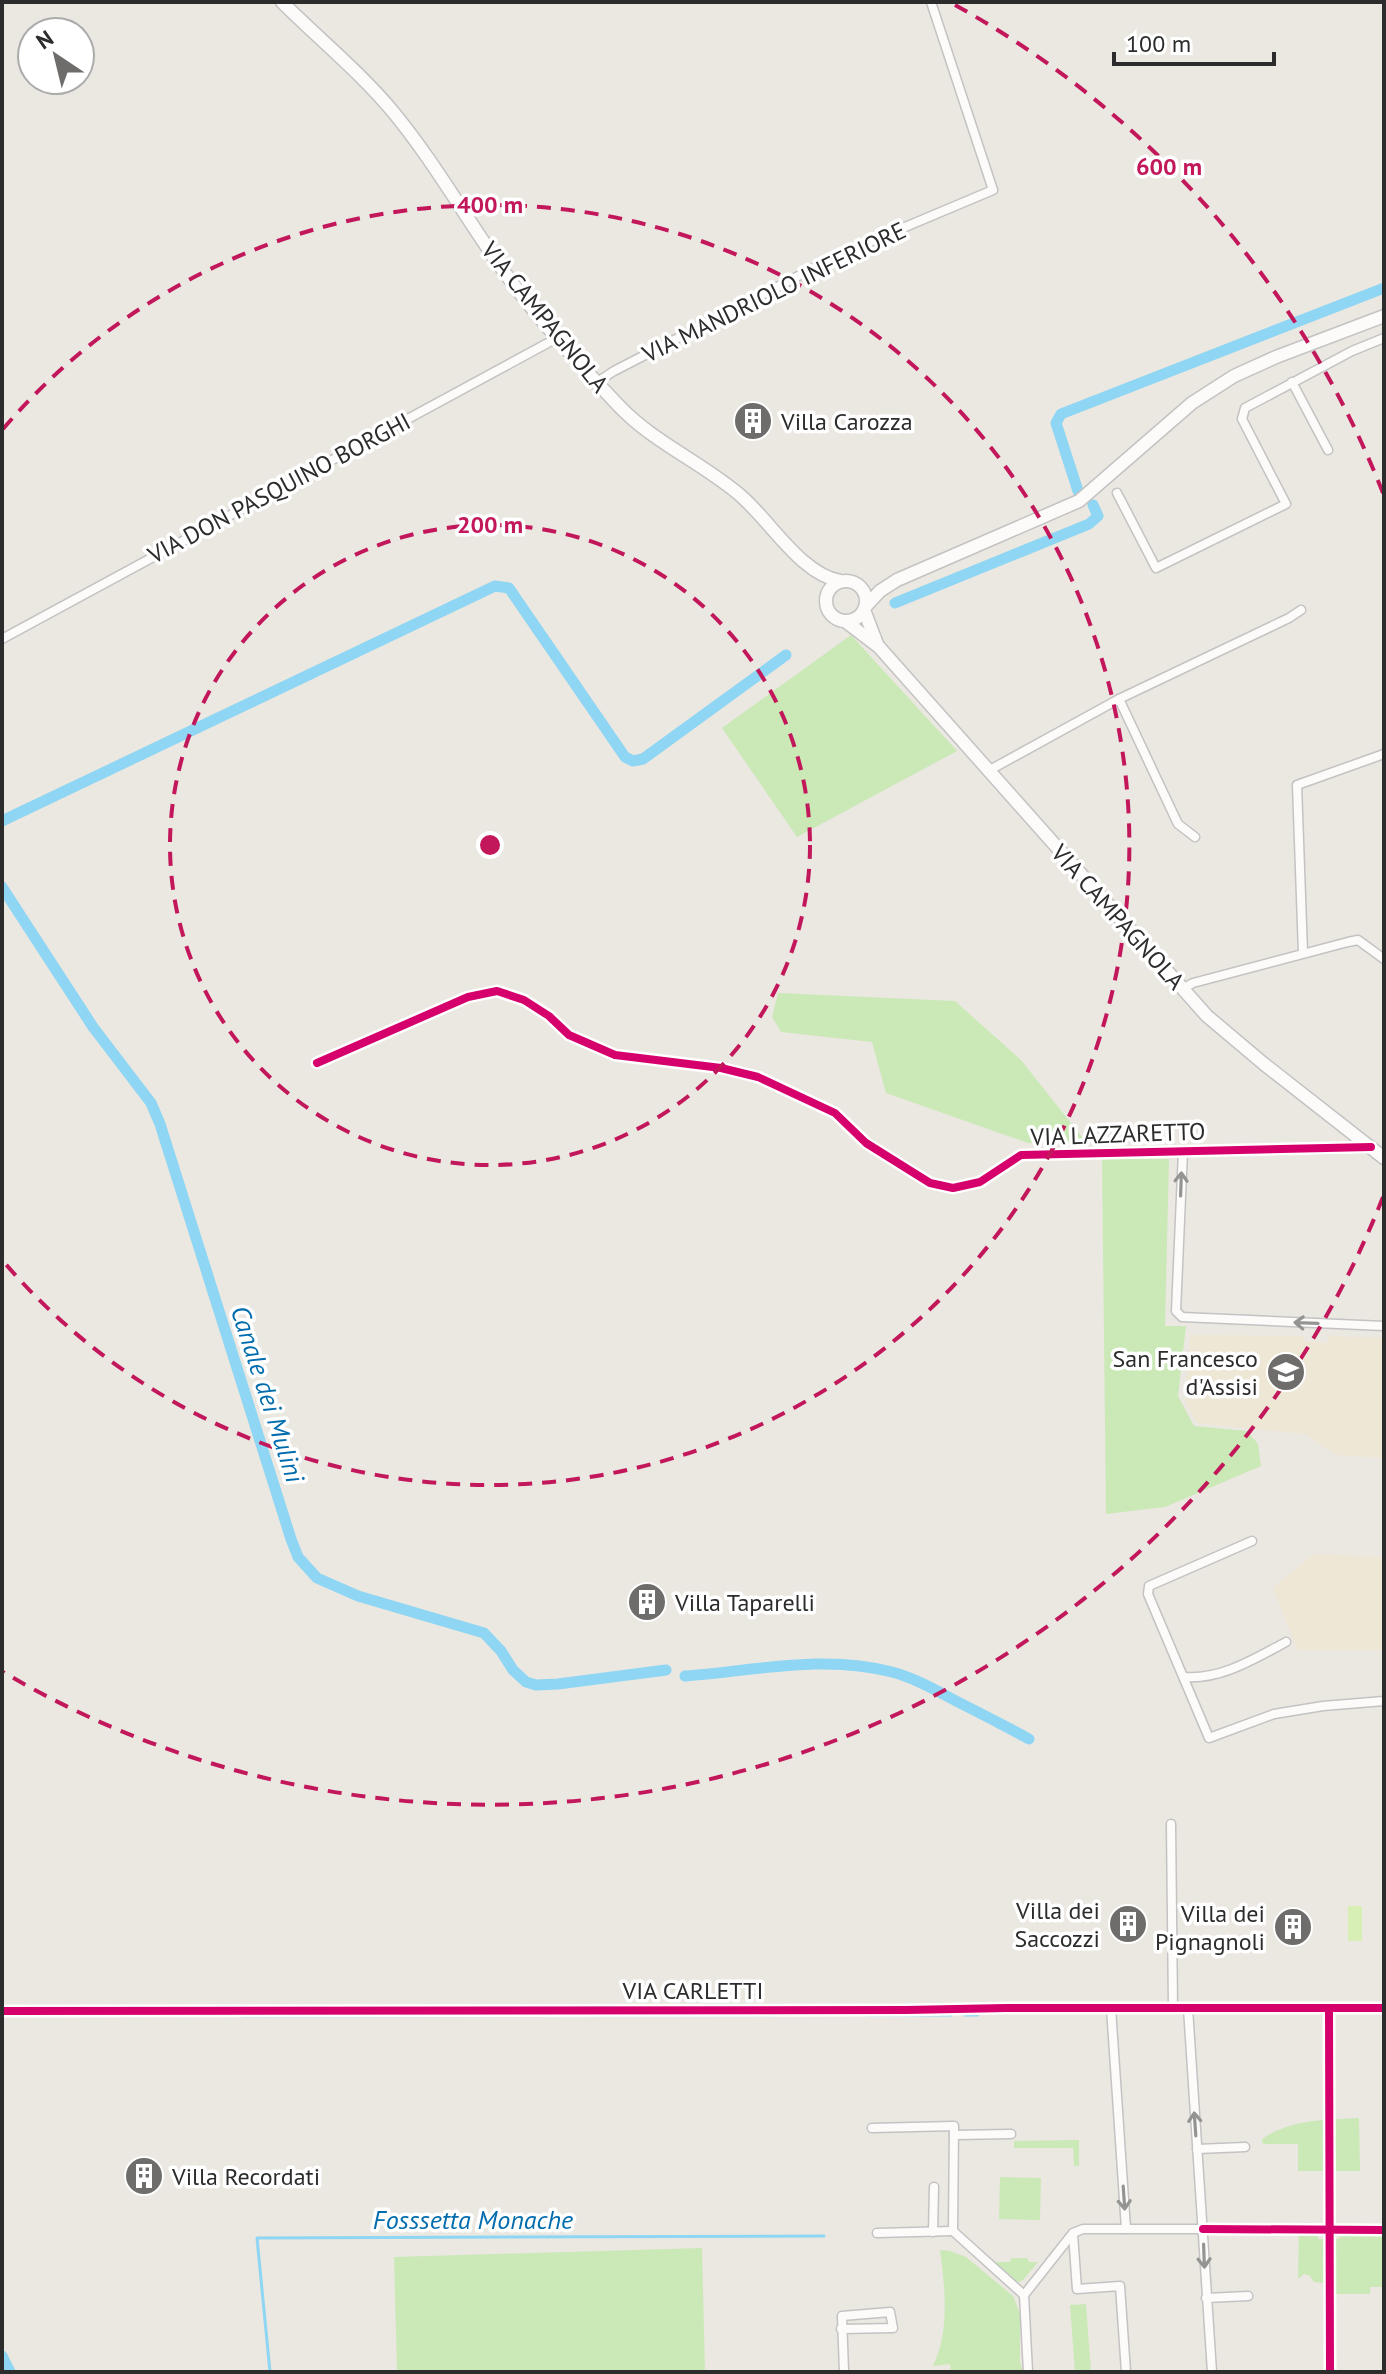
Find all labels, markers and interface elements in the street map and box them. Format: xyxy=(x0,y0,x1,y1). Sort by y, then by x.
north arrow xyxy=(16,16,96,96)
scale bar xyxy=(1114,16,1274,66)
text: N xyxy=(31,24,58,55)
text: 100 m xyxy=(1126,28,1191,59)
text: 600 m xyxy=(1136,151,1202,182)
text: 400 m xyxy=(457,189,523,220)
street label: VIA MANDRIOLO INFERIORE xyxy=(636,215,911,370)
street label: VIA CAMPAGNOLA xyxy=(474,234,615,399)
building icon: Villa Carozza xyxy=(732,400,774,442)
street label: VIA DON PASQUINO BORGHI xyxy=(142,406,416,571)
place label: Villa Carozza xyxy=(780,406,913,437)
text: 200 m xyxy=(457,509,523,540)
centre of rings xyxy=(476,831,504,859)
street label: VIA CAMPAGNOLA xyxy=(1044,837,1192,996)
street label: VIA LAZZARETTO xyxy=(1029,1115,1206,1153)
one-way arrow xyxy=(1174,1171,1189,1198)
water label: Canale dei Mulini xyxy=(224,1301,313,1488)
one-way arrow xyxy=(1293,1315,1320,1330)
place label: San Francesco d'Assisi xyxy=(1113,1343,1258,1402)
school or university icon: San Francesco d'Assisi xyxy=(1265,1351,1307,1393)
building icon: Villa Taparelli xyxy=(626,1581,668,1623)
place label: Villa Taparelli xyxy=(674,1587,815,1618)
place label: Villa dei Saccozzi xyxy=(1014,1895,1100,1954)
place label: Villa dei Pignagnoli xyxy=(1155,1898,1265,1957)
building icon: Villa dei Saccozzi xyxy=(1107,1903,1149,1945)
building icon: Villa dei Pignagnoli xyxy=(1272,1906,1314,1948)
street label: VIA CARLETTI xyxy=(622,1975,763,2006)
one-way arrow xyxy=(1187,2111,1202,2138)
building icon: Villa Recordati xyxy=(123,2155,165,2197)
place label: Villa Recordati xyxy=(171,2161,320,2192)
one-way arrow xyxy=(1116,2184,1131,2211)
water label: Fosssetta Monache xyxy=(373,2203,573,2236)
one-way arrow xyxy=(1196,2242,1211,2268)

